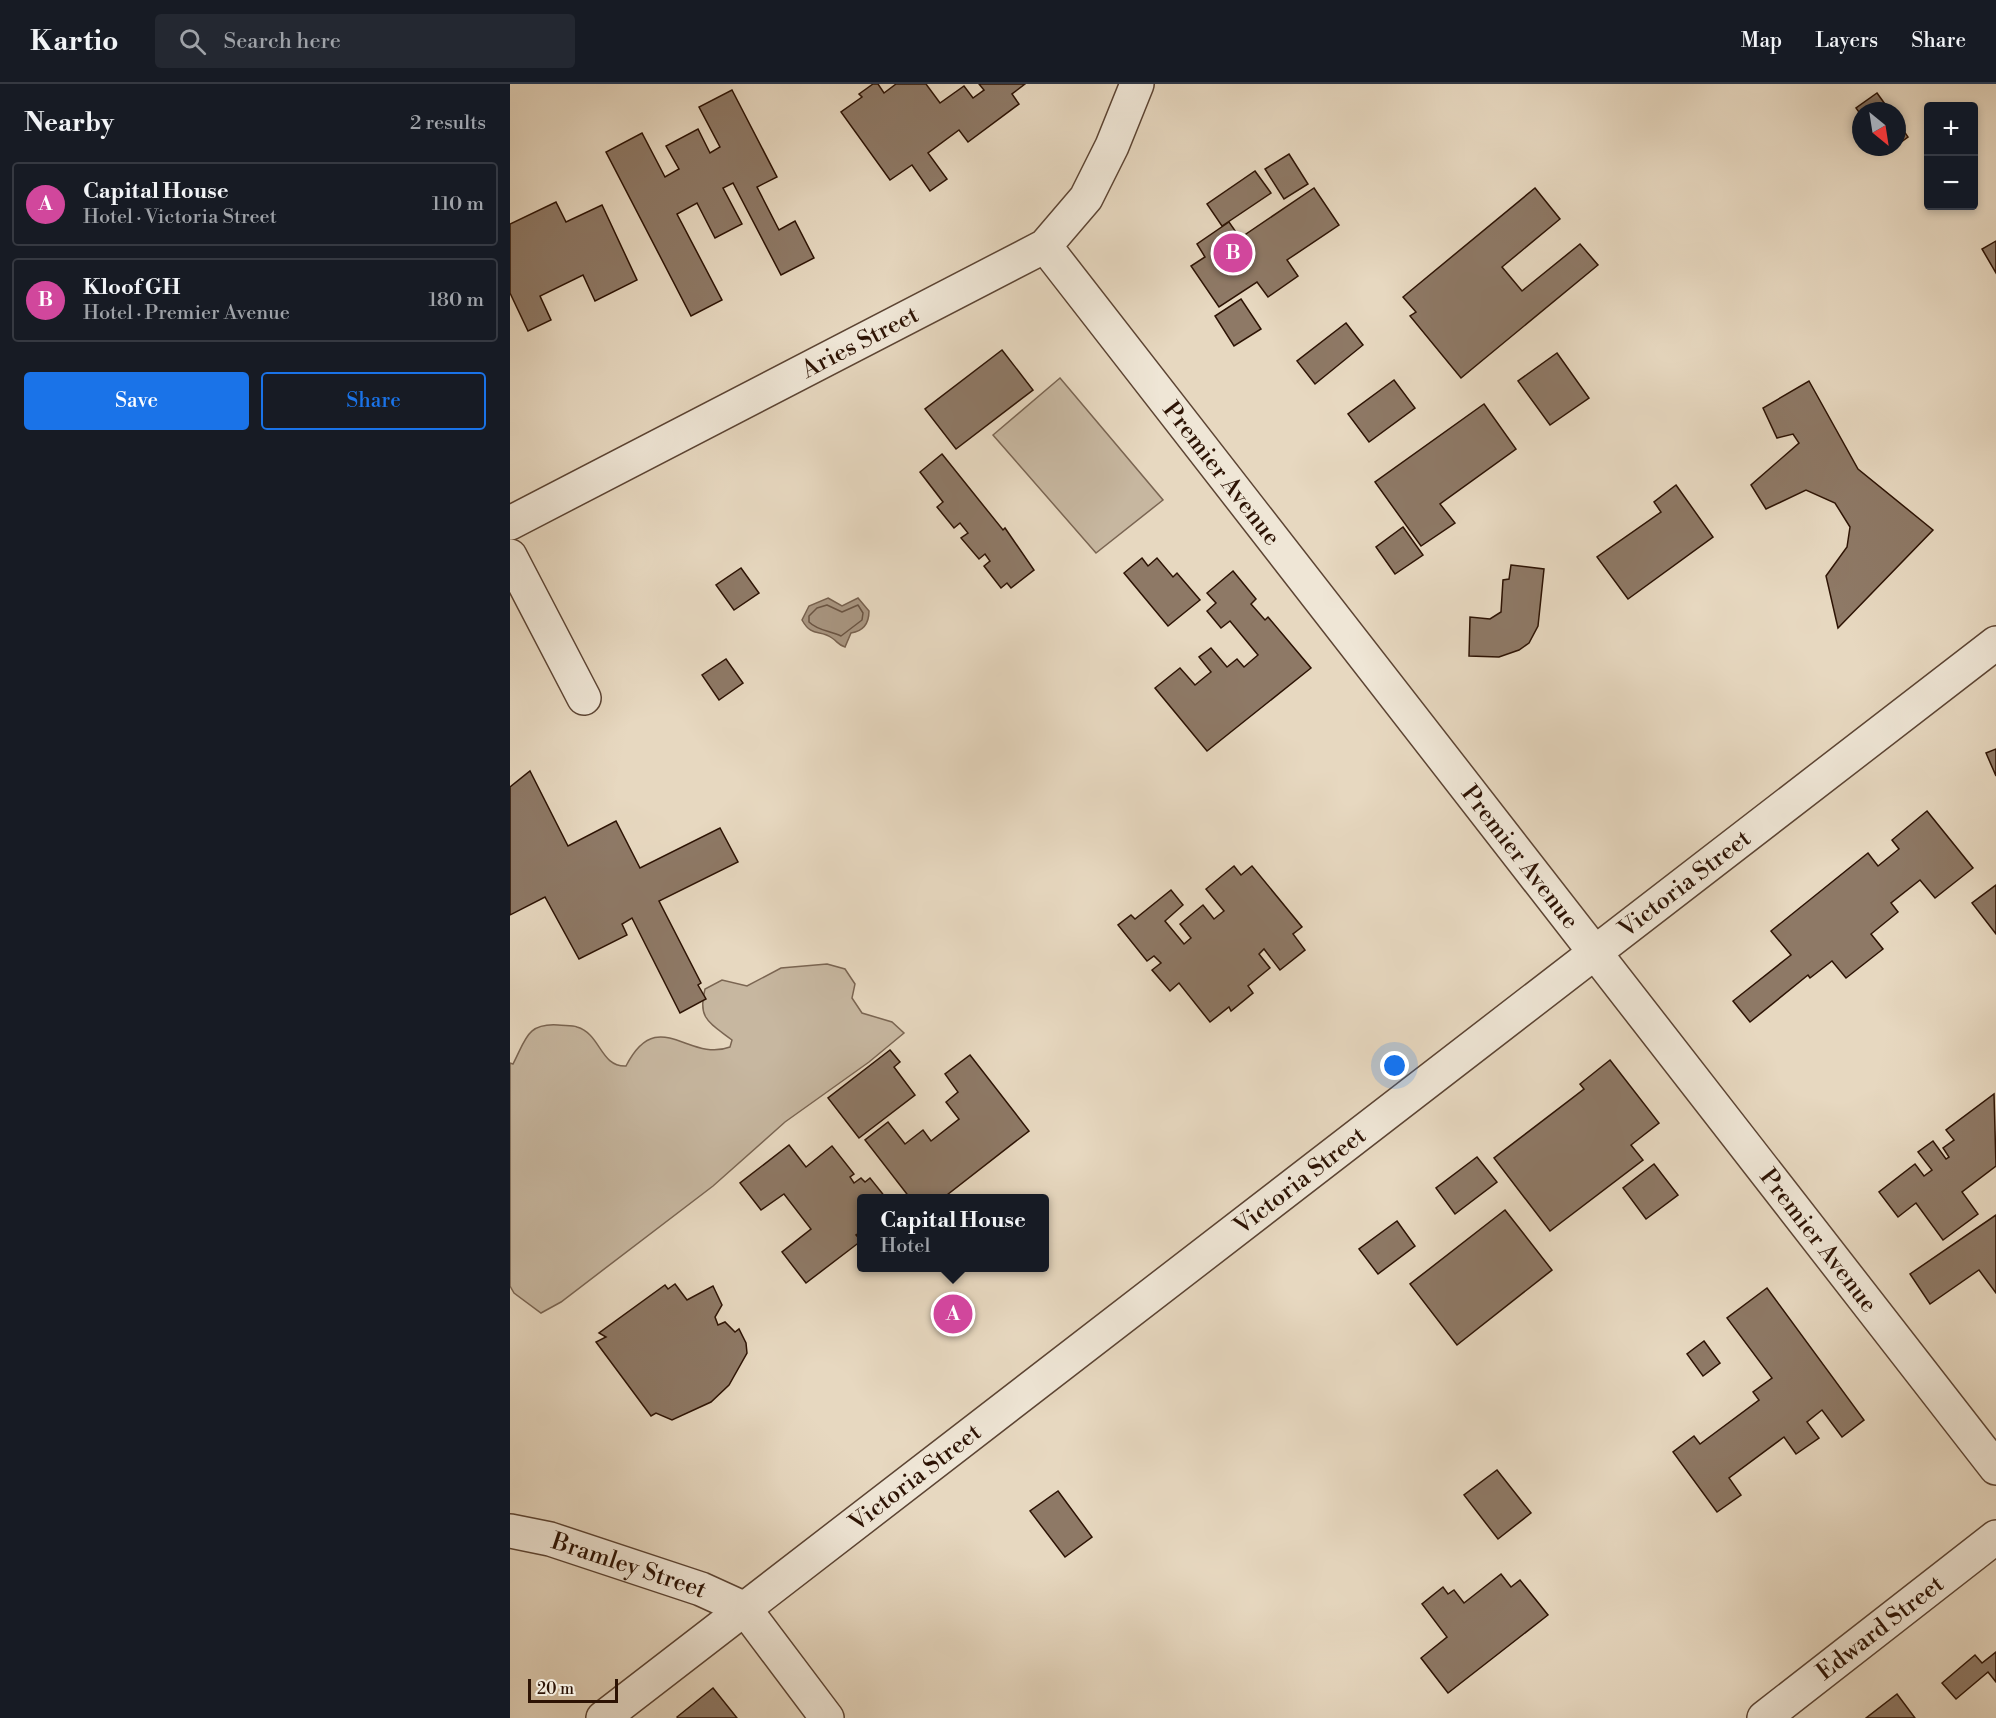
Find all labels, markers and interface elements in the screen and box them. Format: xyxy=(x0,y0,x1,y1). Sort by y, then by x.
search box xyxy=(155,14,575,68)
text: Kartio xyxy=(30,24,119,59)
icon: search xyxy=(176,25,209,58)
text: Search here xyxy=(224,28,341,55)
text: Map xyxy=(1741,28,1782,54)
text: Layers xyxy=(1815,28,1878,54)
text: Share xyxy=(1911,28,1966,54)
north arrow xyxy=(1852,102,1906,156)
map controls xyxy=(1924,102,1978,210)
button: + xyxy=(1924,102,1978,156)
text: Nearby xyxy=(24,107,114,139)
text: 2 results xyxy=(410,111,486,136)
button: − xyxy=(1924,156,1978,210)
text: Capital House xyxy=(83,178,228,205)
text: A xyxy=(38,192,53,217)
text: 110 m xyxy=(432,192,484,217)
text: Hotel · Victoria Street xyxy=(83,205,277,230)
pin: B xyxy=(1214,230,1252,276)
text: Kloof GH xyxy=(83,274,180,301)
text: B xyxy=(38,288,53,313)
text: 180 m xyxy=(429,288,484,313)
street label: Aries Street xyxy=(796,300,925,386)
text: Hotel · Premier Avenue xyxy=(83,301,290,326)
button: Save xyxy=(24,372,249,430)
button: Share xyxy=(261,372,486,430)
street label: Premier Avenue xyxy=(1156,396,1286,552)
street label: Premier Avenue xyxy=(1454,779,1585,935)
street label: Victoria Street xyxy=(1612,824,1757,945)
your location xyxy=(1380,1051,1409,1080)
street label: Victoria Street xyxy=(1228,1121,1373,1242)
street label: Premier Avenue xyxy=(1753,1163,1883,1319)
popup xyxy=(857,1194,1049,1272)
text: Capital House xyxy=(880,1207,1026,1234)
text: Hotel xyxy=(880,1234,930,1259)
pin: A xyxy=(934,1292,972,1336)
street label: Victoria Street xyxy=(843,1417,988,1539)
street label: Bramley Street xyxy=(546,1526,712,1606)
street label: Edward Street xyxy=(1811,1569,1951,1687)
scale bar xyxy=(528,1676,618,1704)
text: 20 m xyxy=(537,1679,574,1699)

